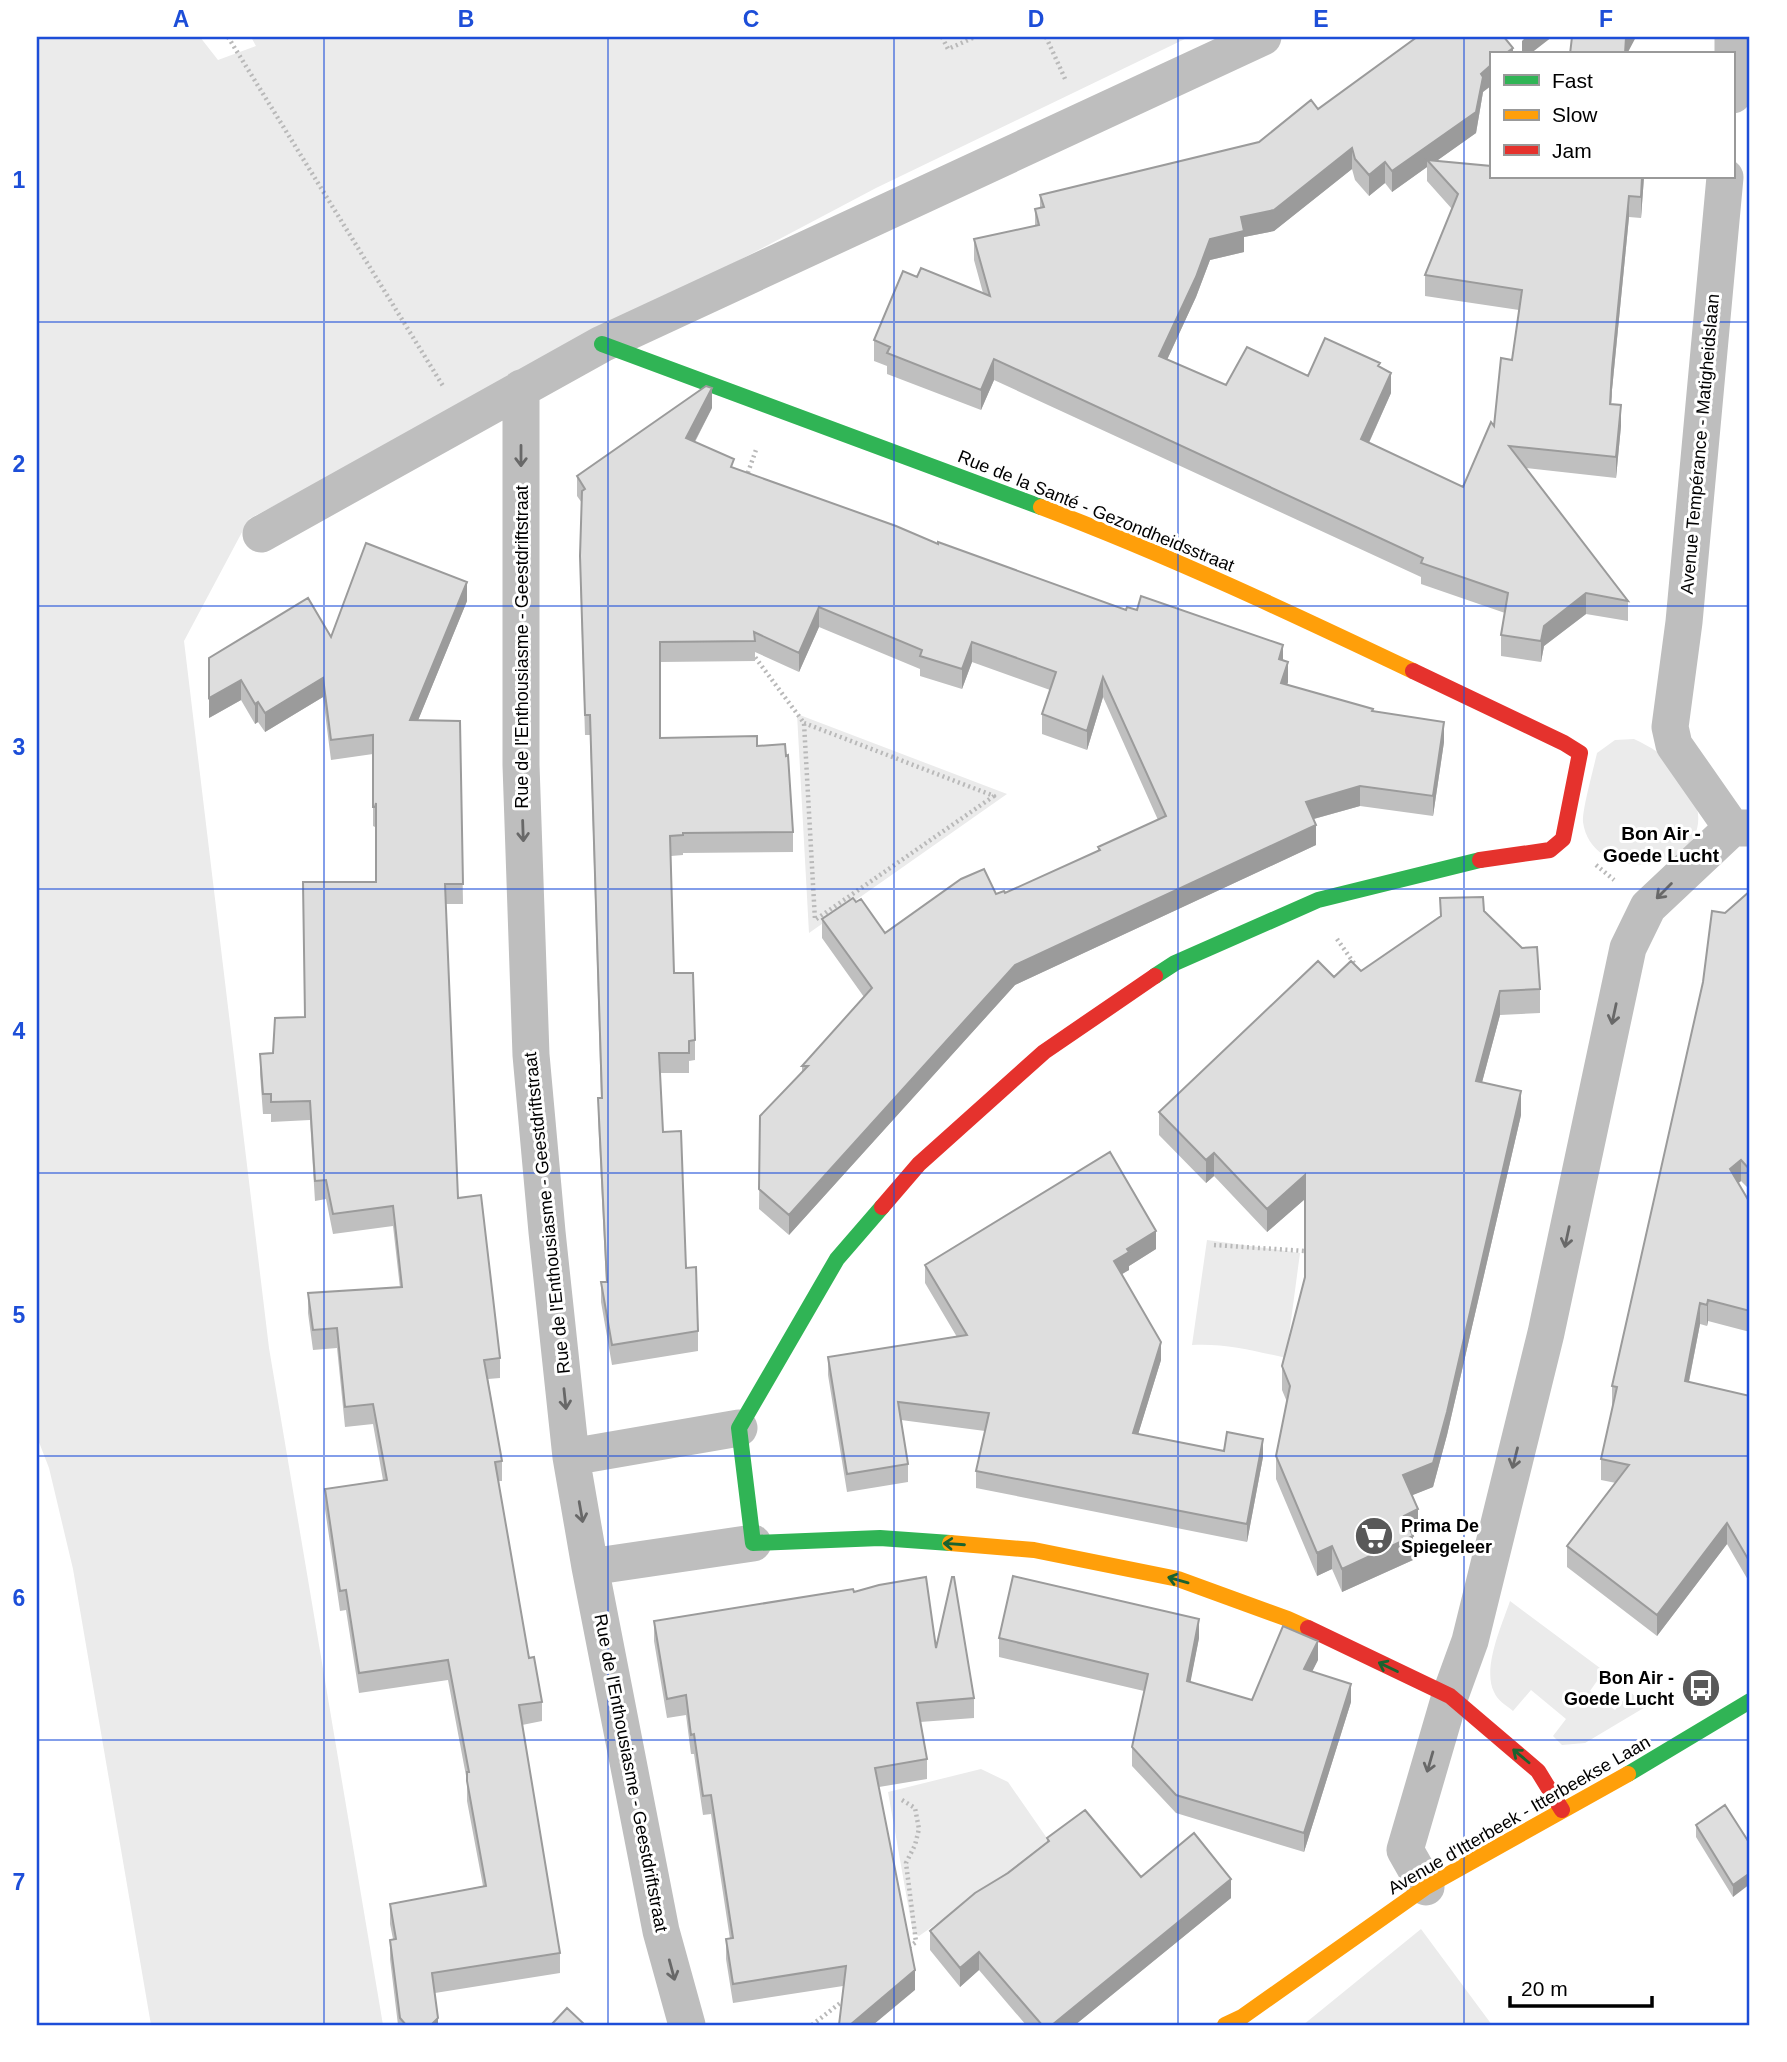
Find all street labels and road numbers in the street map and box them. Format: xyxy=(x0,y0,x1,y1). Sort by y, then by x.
street label: Avenue Tempérance - Matigheidslaan xyxy=(1677,293,1723,595)
street label: Rue de la Santé - Gezondheidsstraat xyxy=(955,446,1237,576)
street label: Rue de l'Enthousiasme - Geestdriftstraat xyxy=(512,485,532,809)
street label: Rue de l'Enthousiasme - Geestdriftstraat xyxy=(520,1051,574,1375)
street label: Rue de l'Enthousiasme - Geestdriftstraat xyxy=(590,1612,672,1934)
street label: Avenue d'Itterbeek - Itterbeekse Laan xyxy=(1384,1732,1654,1898)

